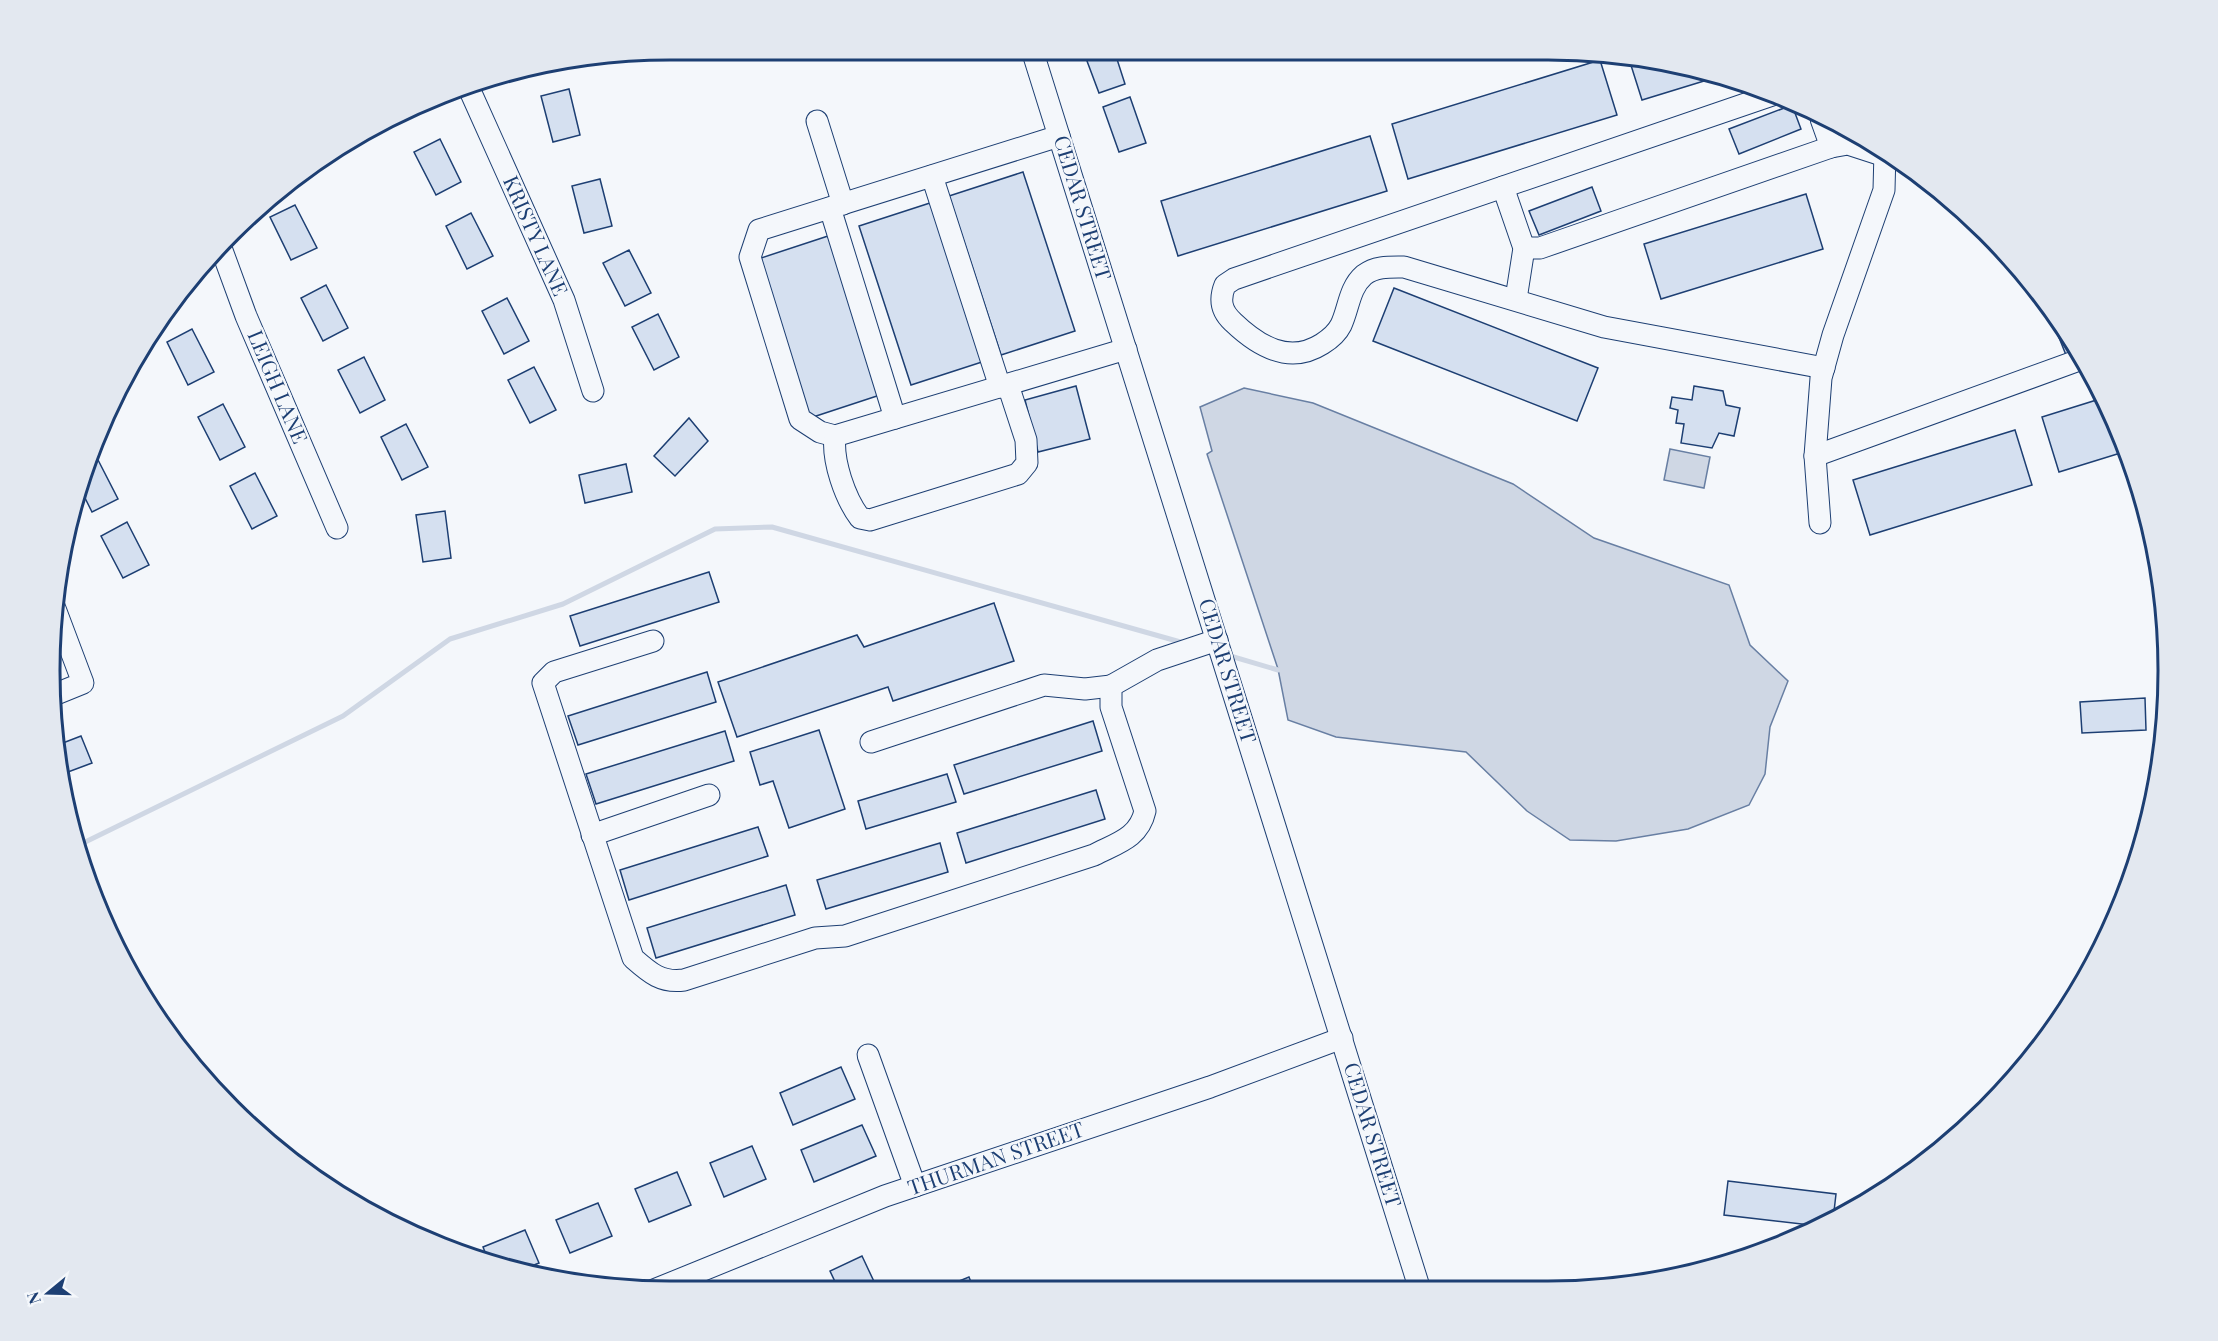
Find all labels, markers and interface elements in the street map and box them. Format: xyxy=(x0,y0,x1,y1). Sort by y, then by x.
street label: CEDAR STREET xyxy=(1049,132,1119,283)
street label: KRISTY LANE xyxy=(498,171,576,300)
street label: LEIGH LANE xyxy=(242,325,315,447)
street label: CEDAR STREET xyxy=(1194,595,1264,746)
street label: CEDAR STREET xyxy=(1339,1059,1409,1210)
street label: THURMAN STREET xyxy=(904,1114,1087,1200)
north arrow xyxy=(18,1263,78,1323)
text: N xyxy=(21,1289,45,1307)

